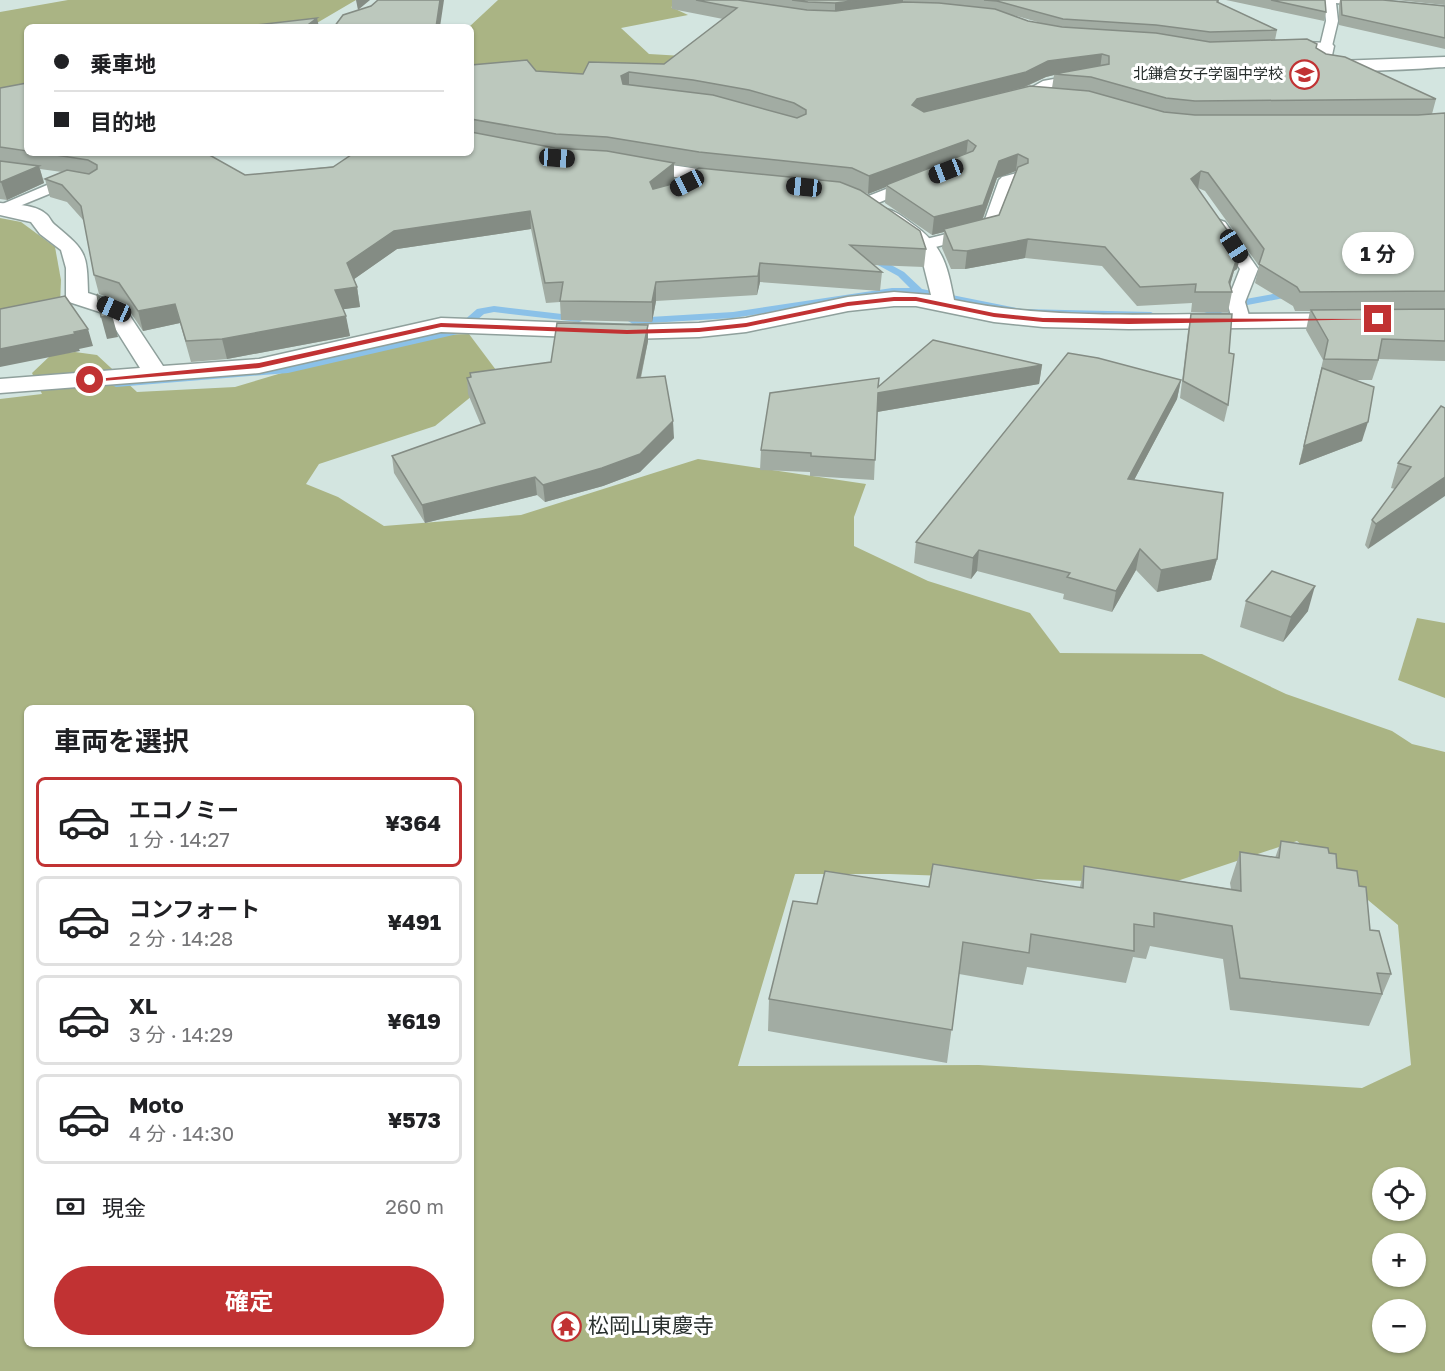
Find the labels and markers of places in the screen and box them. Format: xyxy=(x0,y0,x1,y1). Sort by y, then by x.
school or university icon: 北鎌倉女子学園中学校 xyxy=(1288,58,1320,90)
place label: 北鎌倉女子学園中学校 xyxy=(1133,64,1283,82)
temple icon: 松岡山東慶寺 xyxy=(551,1310,583,1342)
place label: 松岡山東慶寺 xyxy=(588,1312,714,1338)

